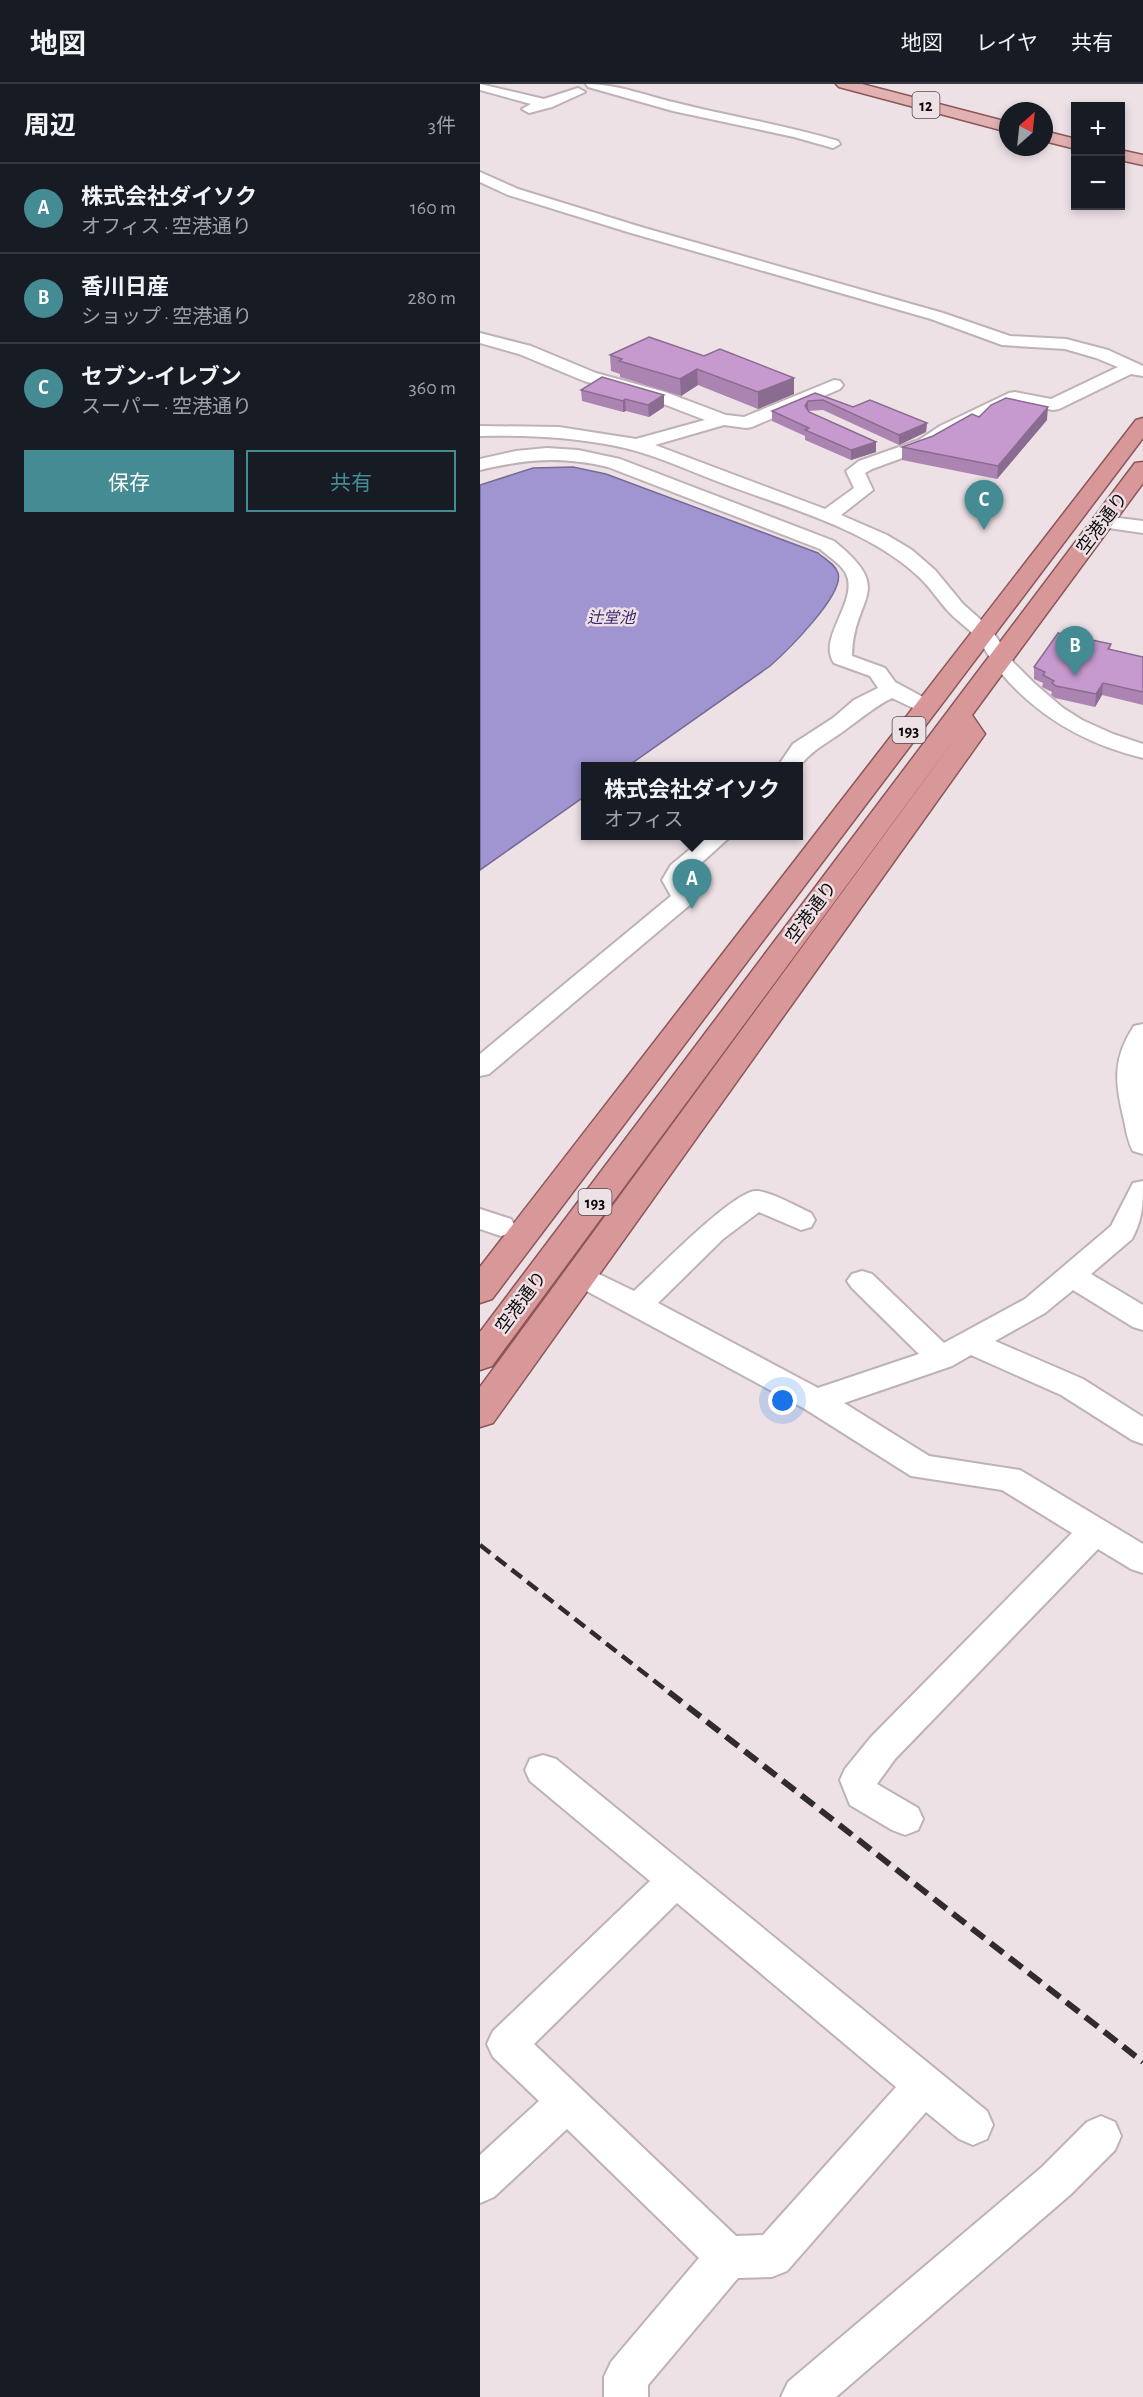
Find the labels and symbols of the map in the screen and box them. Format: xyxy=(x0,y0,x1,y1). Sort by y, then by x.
road number: 12 xyxy=(912,92,940,118)
north arrow xyxy=(999,102,1053,156)
pin: C xyxy=(964,480,1004,530)
street label: 空港通り xyxy=(1073,489,1132,558)
water label: 辻堂池 xyxy=(587,609,637,626)
pin: B xyxy=(1056,626,1094,676)
road number: 193 xyxy=(892,717,926,743)
pin: A xyxy=(672,860,712,909)
street label: 空港通り xyxy=(782,878,841,947)
road number: 193 xyxy=(578,1189,612,1215)
street label: 空港通り xyxy=(492,1268,551,1337)
your location xyxy=(768,1386,797,1415)

